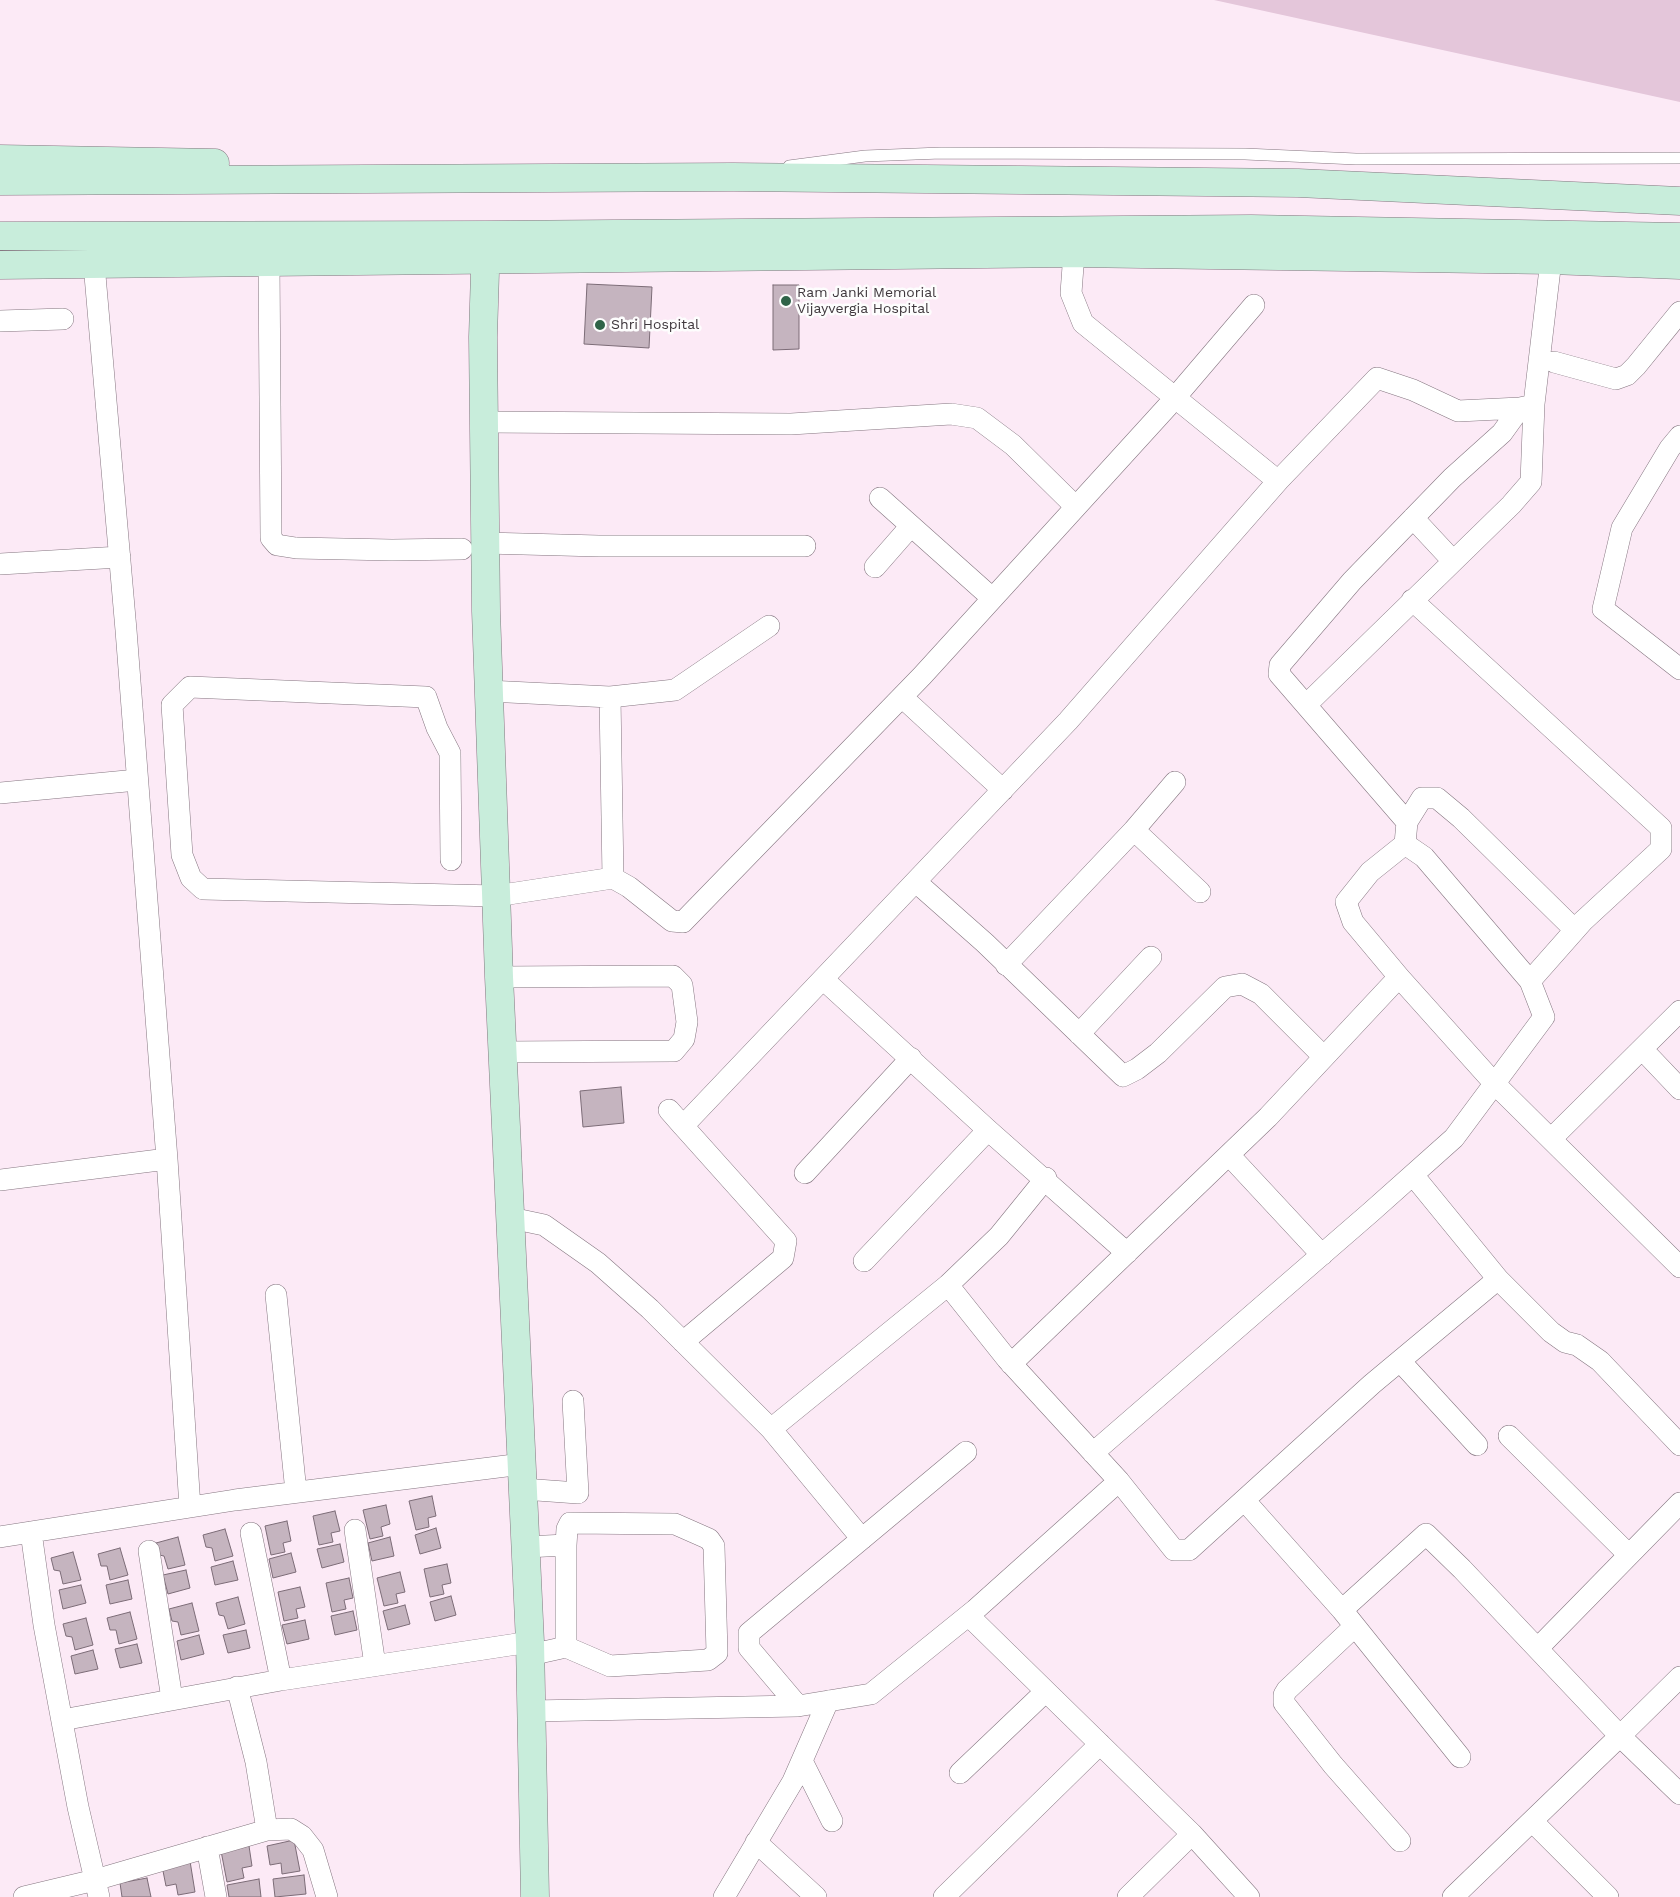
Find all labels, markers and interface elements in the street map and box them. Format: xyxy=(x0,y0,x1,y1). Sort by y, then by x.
place label: Ram Janki Memorial Vijayvergia Hospital xyxy=(797,285,936,318)
marker: Ram Janki Memorial Vijayvergia Hospital xyxy=(779,294,793,308)
place label: Shri Hospital xyxy=(611,317,699,333)
marker: Shri Hospital xyxy=(593,318,607,332)

